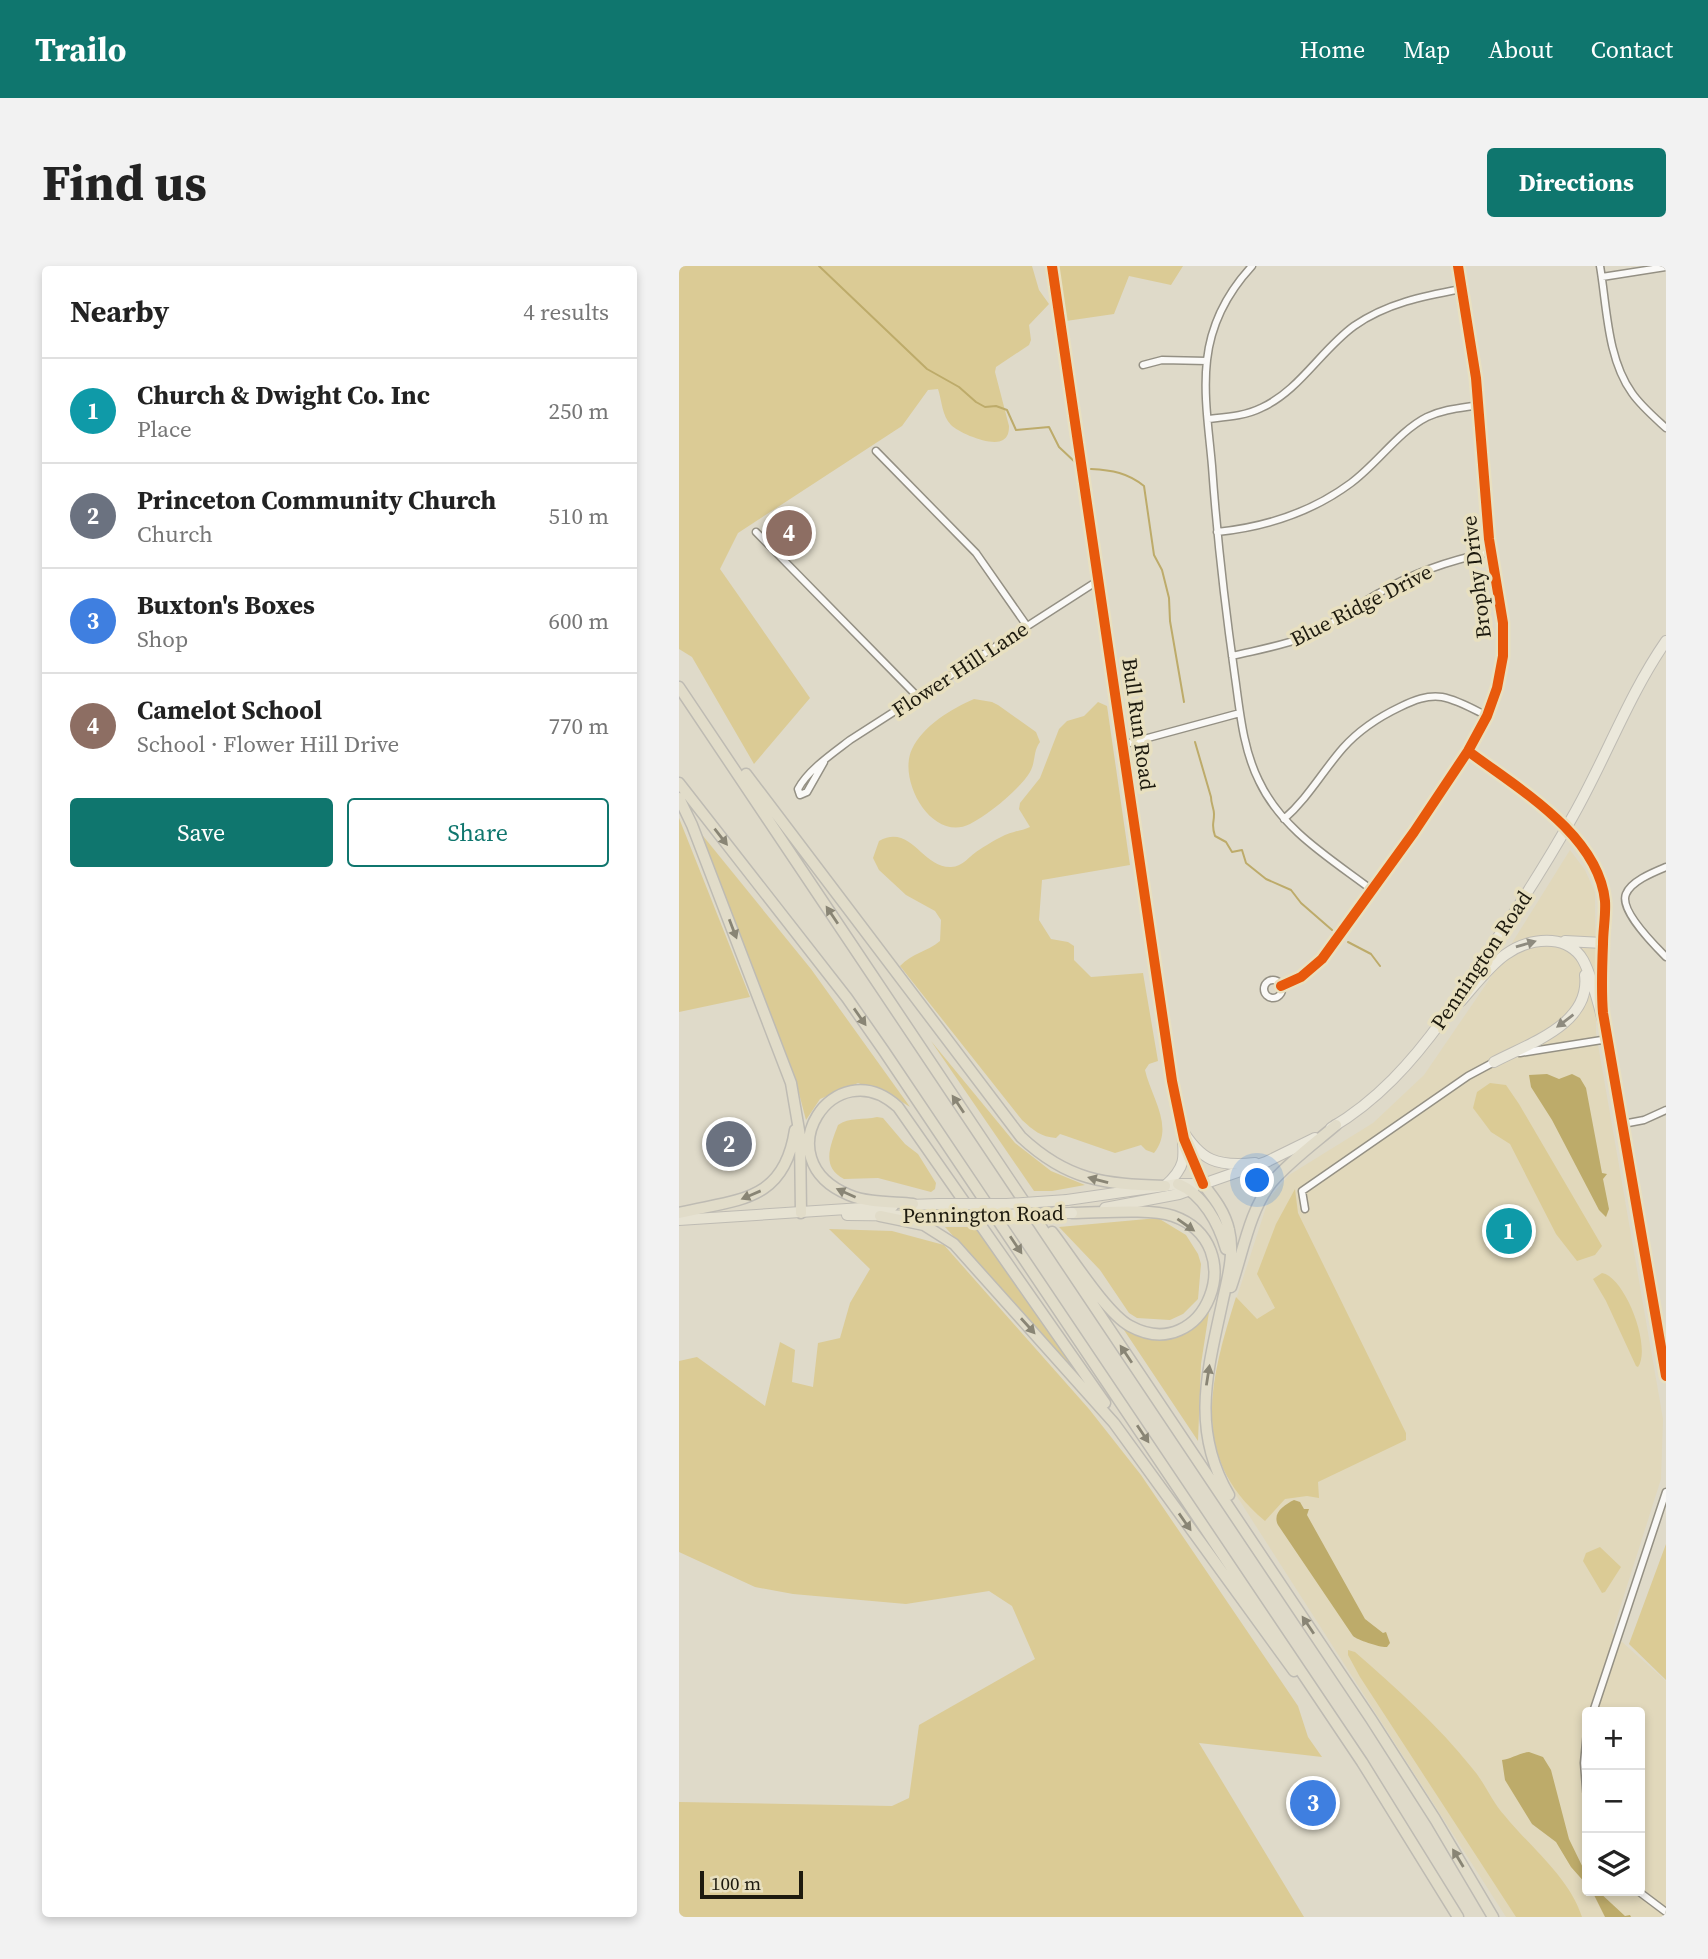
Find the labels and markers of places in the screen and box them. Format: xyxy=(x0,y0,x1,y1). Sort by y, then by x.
pin: 4 xyxy=(766,507,812,559)
pin: 2 xyxy=(706,1118,752,1170)
pin: 1 xyxy=(1486,1205,1532,1257)
pin: 3 xyxy=(1290,1777,1336,1829)

